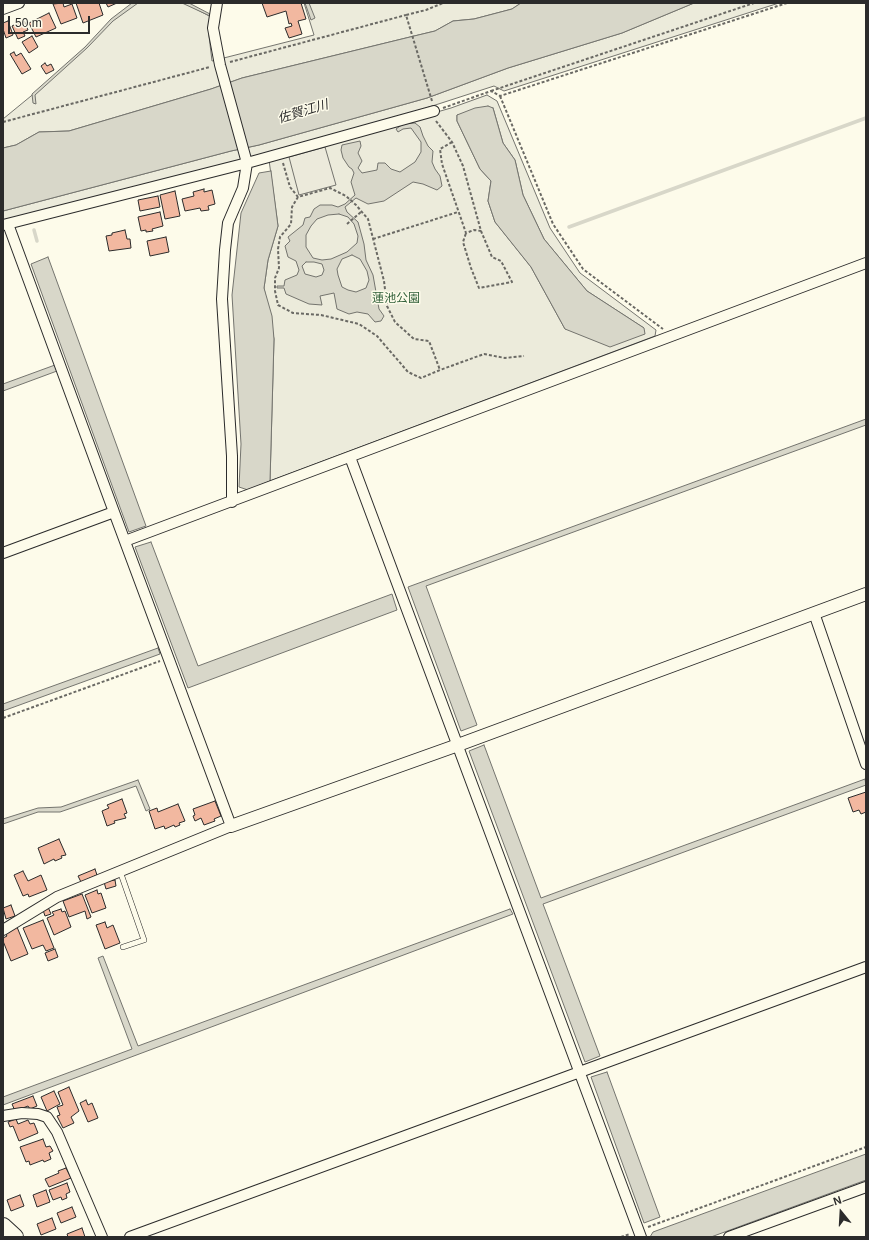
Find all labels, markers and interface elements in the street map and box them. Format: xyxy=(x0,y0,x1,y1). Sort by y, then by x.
scale bar xyxy=(10,8,92,34)
text: 50 m xyxy=(15,16,42,30)
water label: 佐賀江川 xyxy=(276,97,330,127)
park label: 蓮池公園 xyxy=(372,292,420,306)
north arrow xyxy=(821,1192,861,1232)
text: N xyxy=(832,1194,843,1208)

